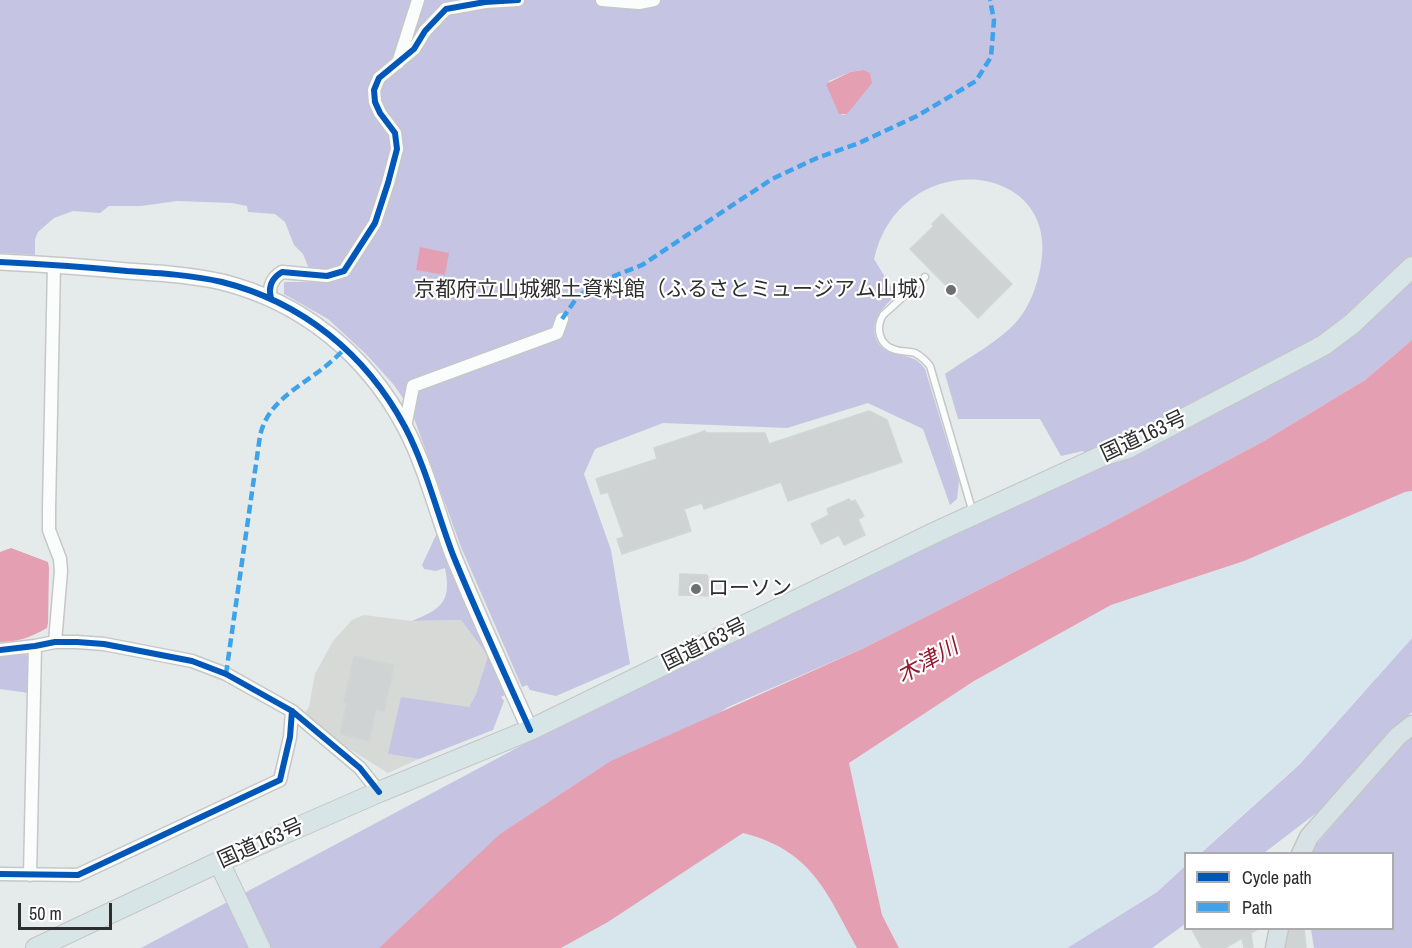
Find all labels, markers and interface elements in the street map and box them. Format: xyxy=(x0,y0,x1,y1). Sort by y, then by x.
place label: 京都府立山城郷土資料館（ふるさとミュージアム山城） xyxy=(414,277,939,303)
marker: 京都府立山城郷土資料館（ふるさとミュージアム山城） xyxy=(944,283,958,297)
street label: 国道163号 xyxy=(1097,406,1191,468)
place label: ローソン xyxy=(708,576,792,602)
marker: ローソン xyxy=(689,582,703,596)
street label: 国道163号 xyxy=(658,614,752,676)
water label: 木津川 xyxy=(893,634,963,690)
street label: 国道163号 xyxy=(214,814,308,874)
legend xyxy=(1184,852,1394,930)
text: Cycle path xyxy=(1242,865,1312,890)
scale bar xyxy=(21,891,116,929)
text: Path xyxy=(1242,895,1272,920)
text: 50 m xyxy=(29,901,62,926)

